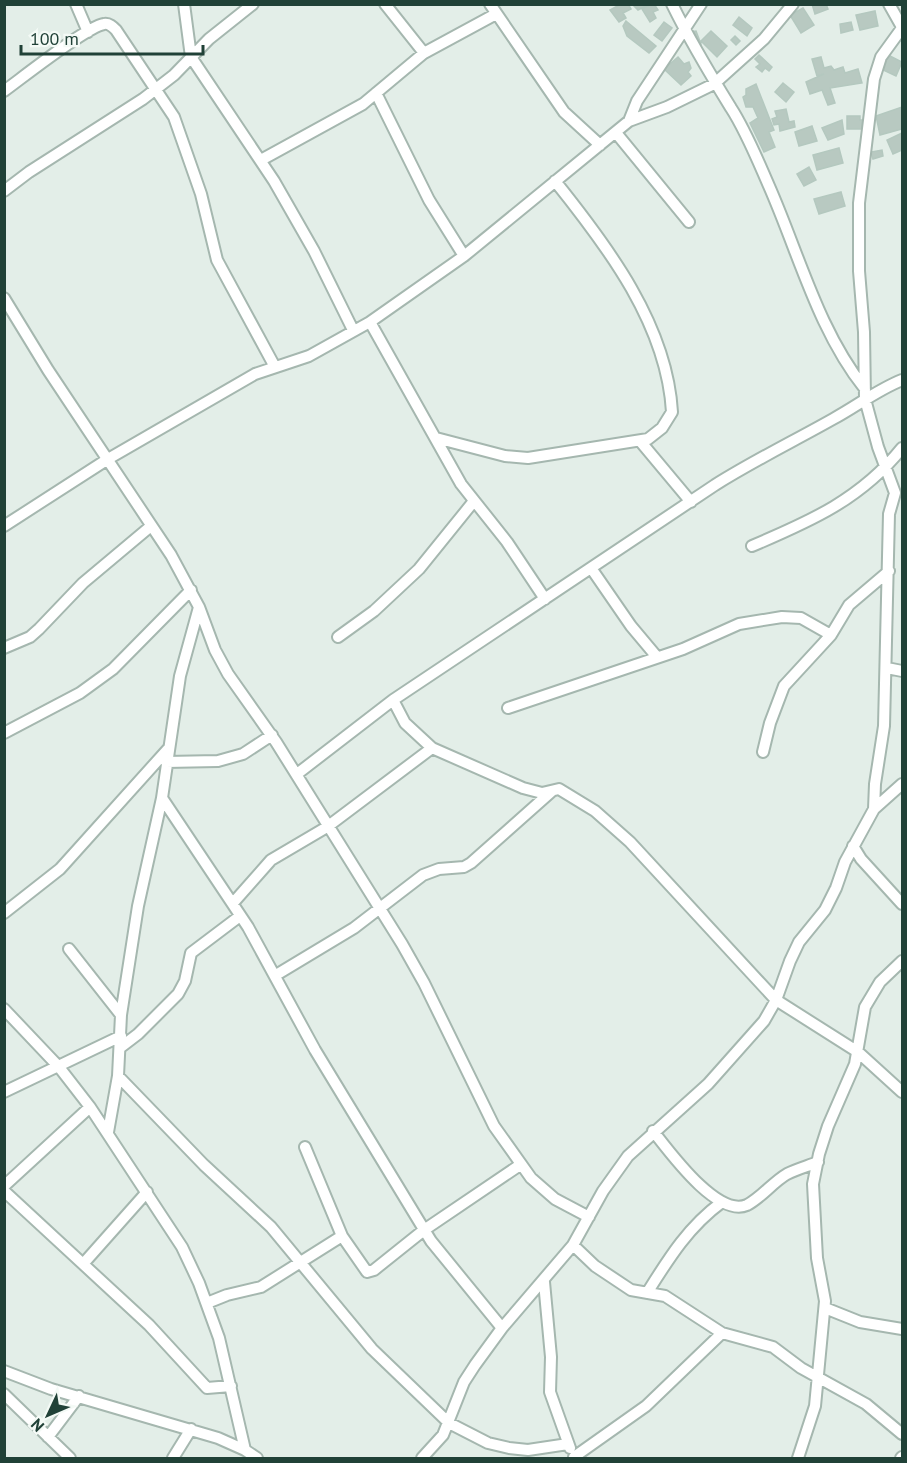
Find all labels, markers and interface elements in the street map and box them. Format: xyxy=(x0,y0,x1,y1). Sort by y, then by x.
scale bar xyxy=(21,18,202,56)
text: 100 m xyxy=(30,27,79,50)
north arrow xyxy=(18,1385,78,1445)
text: N xyxy=(26,1415,48,1436)

